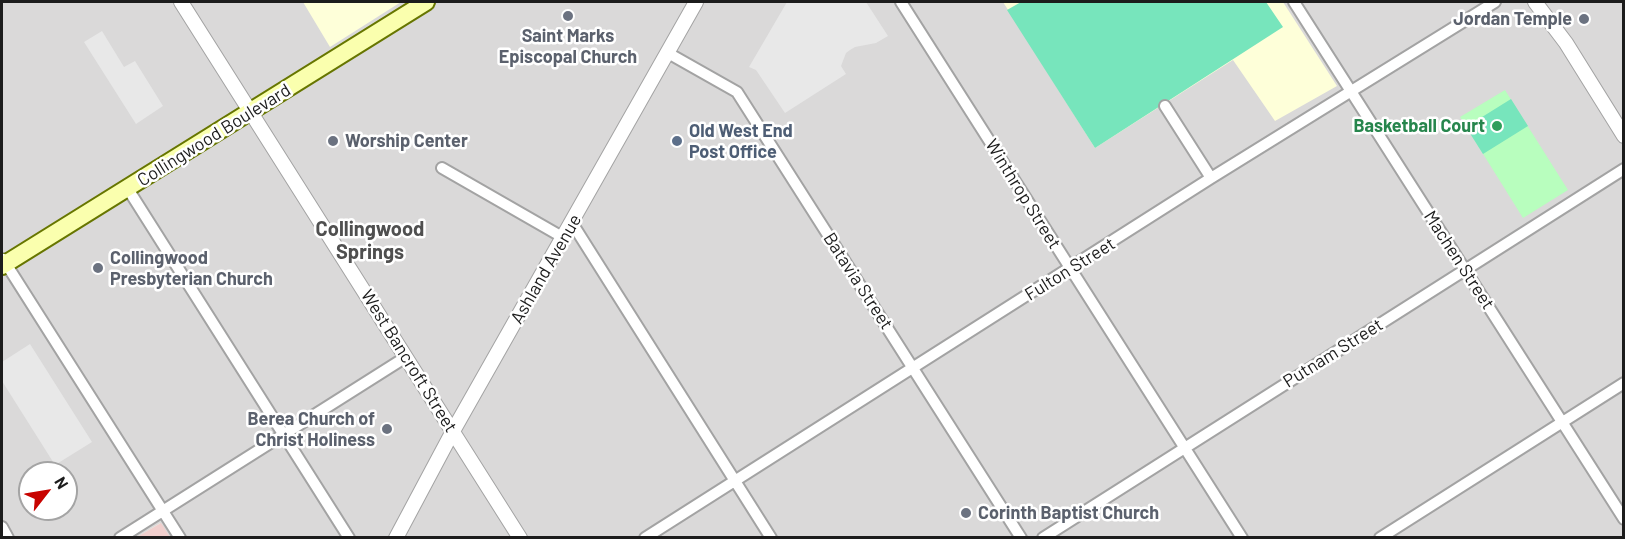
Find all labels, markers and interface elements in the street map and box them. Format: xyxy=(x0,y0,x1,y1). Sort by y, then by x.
place label: Jordan Temple xyxy=(1453,8,1572,30)
marker: Saint Marks Episcopal Church xyxy=(561,9,575,23)
marker: Jordan Temple xyxy=(1577,12,1591,26)
place label: Saint Marks Episcopal Church xyxy=(499,25,637,68)
street label: Collingwood Boulevard xyxy=(133,79,295,191)
place label: Basketball Court xyxy=(1353,115,1485,137)
marker: Basketball Court xyxy=(1490,119,1504,133)
place label: Old West End Post Office xyxy=(689,120,793,162)
place label: Worship Center xyxy=(345,130,468,152)
marker: Worship Center xyxy=(326,134,340,148)
marker: Old West End Post Office xyxy=(670,134,684,148)
street label: Winthrop Street xyxy=(981,135,1065,253)
street label: Machen Street xyxy=(1419,207,1499,313)
street label: Ashland Avenue xyxy=(506,210,586,328)
district label: Collingwood Springs xyxy=(316,217,424,264)
street label: Batavia Street xyxy=(819,229,897,333)
street label: Fulton Street xyxy=(1021,233,1119,305)
place label: Collingwood Presbyterian Church xyxy=(110,247,273,290)
marker: Collingwood Presbyterian Church xyxy=(91,261,105,275)
street label: West Bancroft Street xyxy=(356,286,462,436)
street label: Putnam Street xyxy=(1279,314,1387,392)
place label: Berea Church of Christ Holiness xyxy=(247,408,375,450)
marker: Berea Church of Christ Holiness xyxy=(380,422,394,436)
north arrow xyxy=(18,461,78,521)
text: N xyxy=(51,473,73,492)
place label: Corinth Baptist Church xyxy=(978,502,1159,524)
marker: Corinth Baptist Church xyxy=(959,506,973,520)

